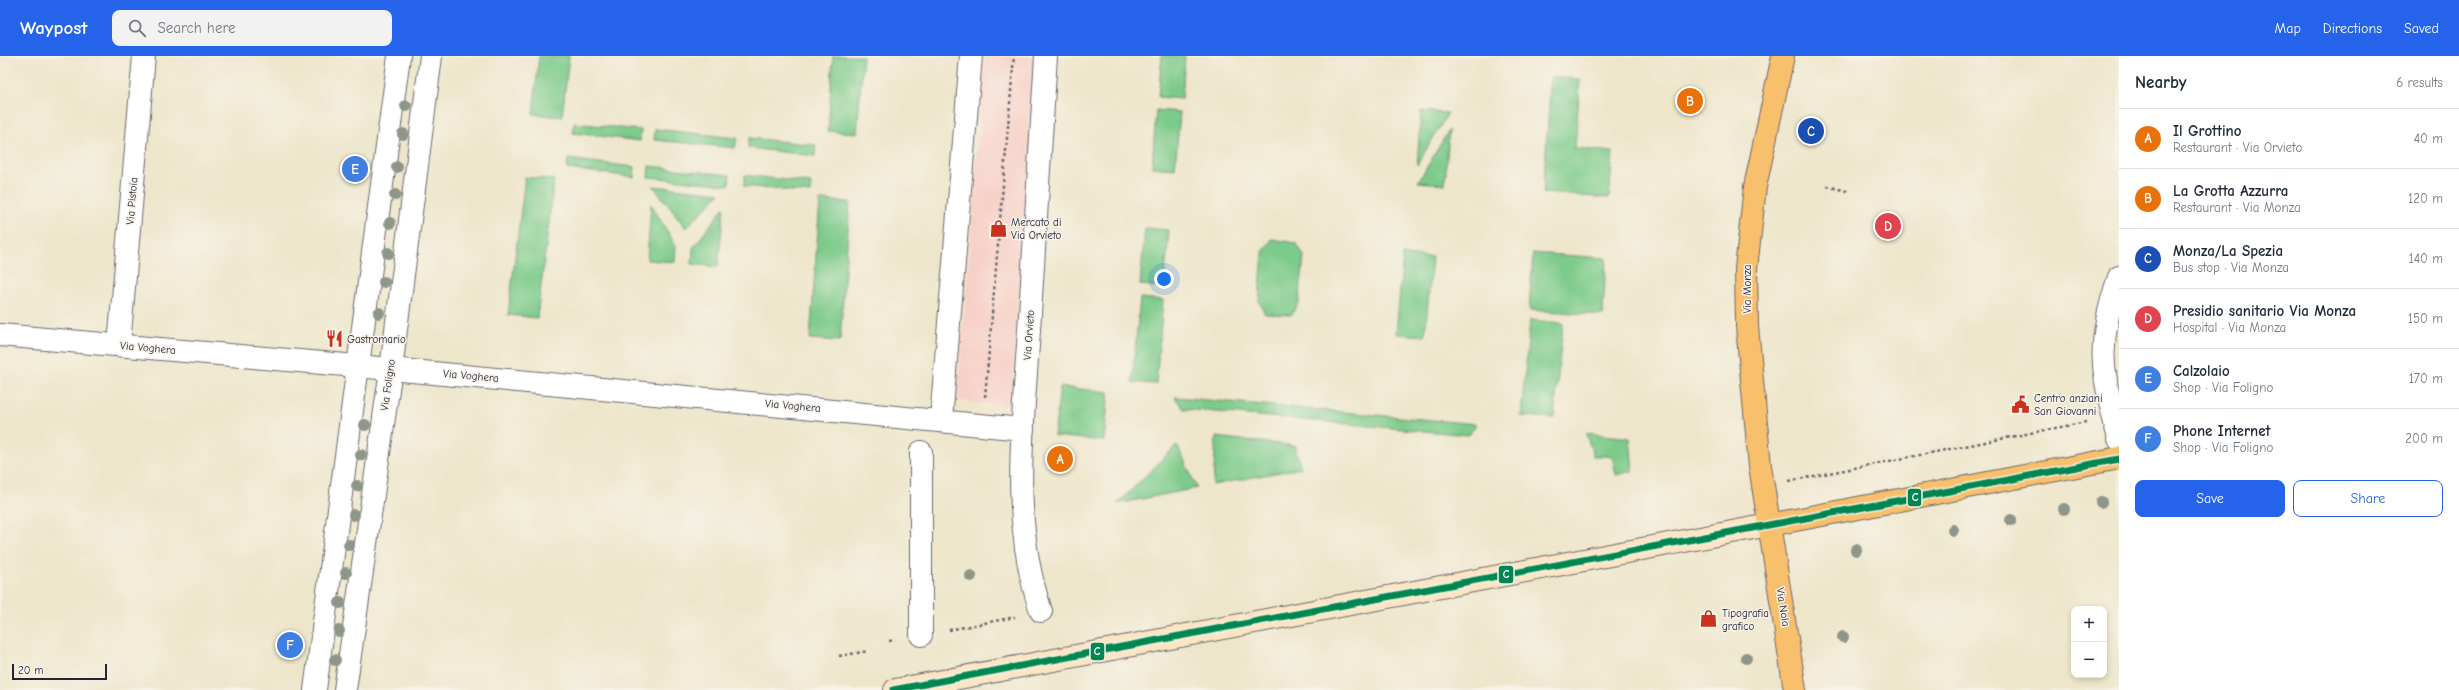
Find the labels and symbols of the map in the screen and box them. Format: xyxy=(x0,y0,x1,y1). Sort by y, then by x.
pin: B xyxy=(1677,86,1703,116)
pin: C xyxy=(1798,116,1824,146)
pin: E xyxy=(342,154,368,184)
street label: Via Pistoia xyxy=(123,177,141,225)
pin: D xyxy=(1875,211,1901,241)
place label: Mercato di Via Orvieto xyxy=(1011,216,1062,242)
shop icon: Mercato di Via Orvieto xyxy=(988,218,1008,238)
street label: Via Monza xyxy=(1741,264,1754,314)
your location xyxy=(1154,269,1174,289)
street label: Via Orvieto xyxy=(1021,309,1037,361)
restaurant icon: Gastromario xyxy=(324,329,344,349)
place label: Gastromario xyxy=(347,333,406,346)
street label: Via Voghera xyxy=(120,339,176,357)
street label: Via Foligno xyxy=(378,358,398,412)
street label: Via Voghera xyxy=(443,367,499,385)
place label: Centro anziani San Giovanni xyxy=(2034,392,2102,418)
public building icon: Centro anziani San Giovanni xyxy=(2011,394,2031,414)
street label: Via Voghera xyxy=(765,397,821,415)
pin: A xyxy=(1047,444,1073,474)
line badge: C xyxy=(1907,488,1922,507)
text: C xyxy=(1912,491,1919,504)
line badge: C xyxy=(1498,565,1514,584)
text: C xyxy=(1503,568,1510,581)
street label: Via Nola xyxy=(1774,587,1792,627)
place label: Tipografia grafico xyxy=(1722,607,1769,633)
shop icon: Tipografia grafico xyxy=(1699,609,1719,629)
pin: F xyxy=(277,630,303,660)
line badge: C xyxy=(1090,642,1105,661)
text: C xyxy=(1094,645,1101,658)
scale bar xyxy=(12,662,107,681)

